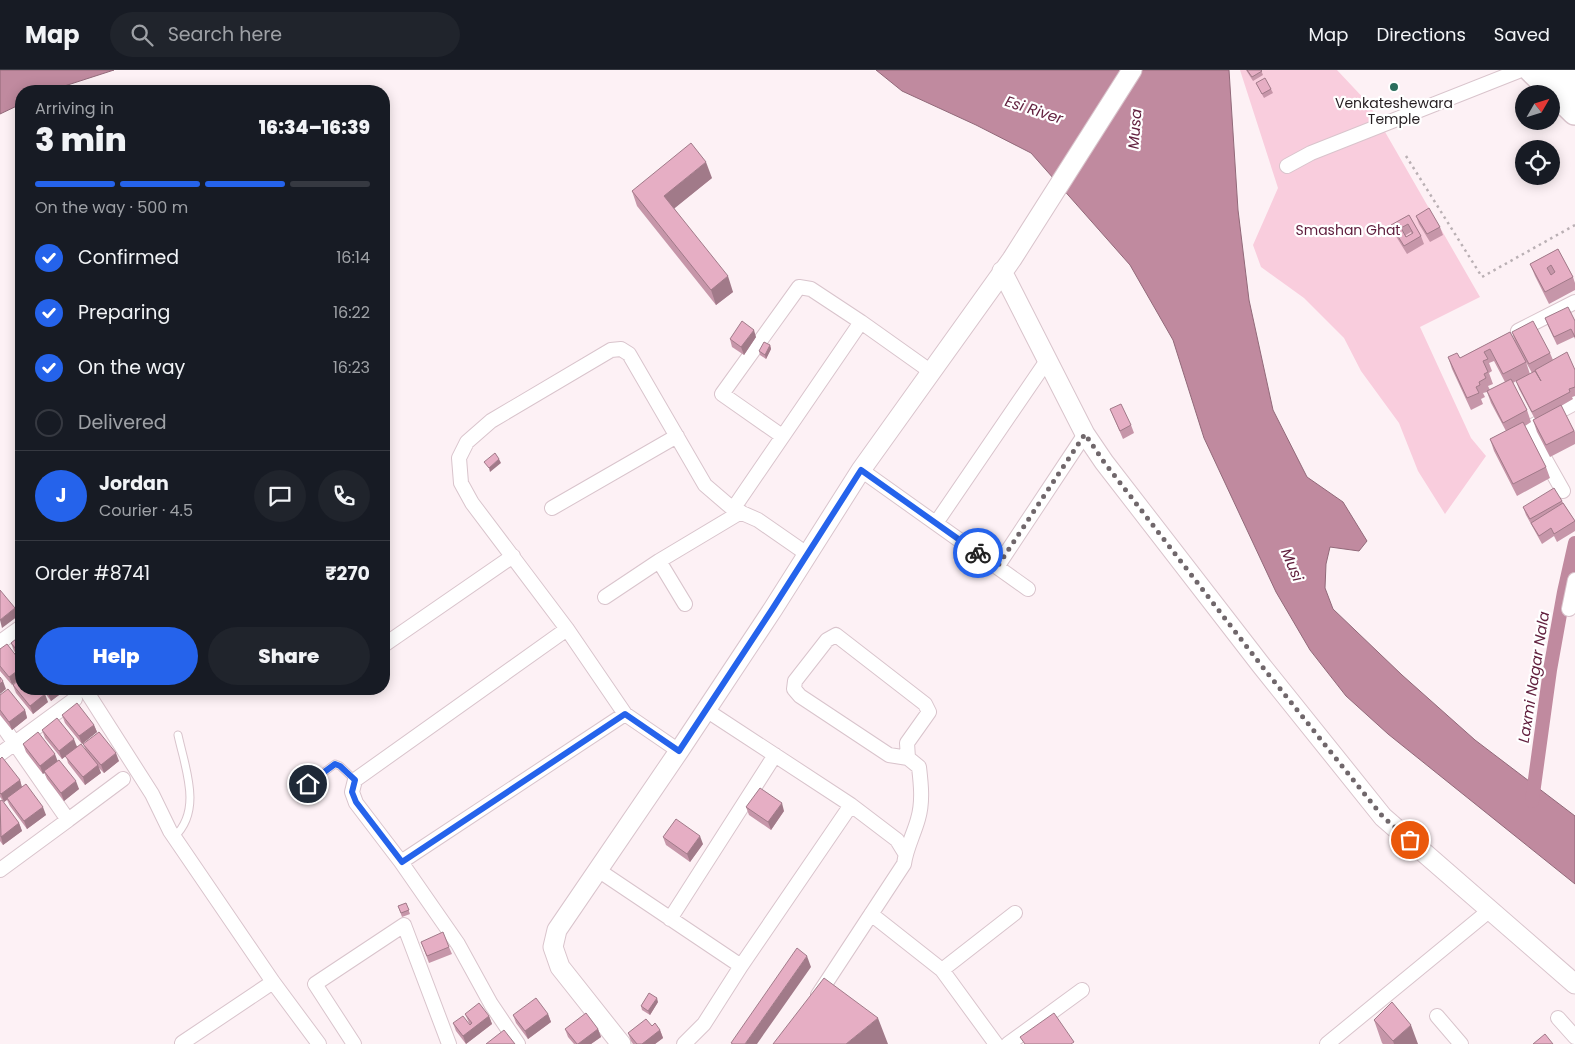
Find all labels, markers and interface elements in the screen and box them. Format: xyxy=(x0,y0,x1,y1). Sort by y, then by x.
search box xyxy=(110,12,460,57)
text: Map xyxy=(25,18,80,51)
icon: search xyxy=(128,21,156,49)
text: Search here xyxy=(168,21,282,48)
text: Map xyxy=(1309,22,1348,47)
text: Directions xyxy=(1376,22,1466,47)
text: Saved xyxy=(1494,22,1550,47)
marker: Venkateshewara Temple xyxy=(1388,81,1400,93)
north arrow xyxy=(1515,85,1560,130)
map controls xyxy=(1515,85,1560,185)
water label: Esi River xyxy=(1002,90,1066,129)
place label: Venkateshewara Temple xyxy=(1335,93,1453,129)
text: Arriving in xyxy=(35,97,114,120)
water label: Musa xyxy=(1123,108,1146,150)
text: 16:34–16:39 xyxy=(259,114,370,141)
text: 3 min xyxy=(35,117,127,162)
button: locate xyxy=(1515,140,1560,185)
text: On the way · 500 m xyxy=(35,196,188,219)
park label: Smashan Ghat xyxy=(1296,220,1400,240)
icon: check xyxy=(35,244,63,272)
text: Confirmed xyxy=(78,244,179,271)
text: 16:14 xyxy=(336,246,370,269)
icon: check xyxy=(35,299,63,327)
text: Preparing xyxy=(78,299,170,326)
text: 16:22 xyxy=(333,301,370,324)
icon: check xyxy=(35,354,63,382)
text: On the way xyxy=(78,354,185,381)
text: 16:23 xyxy=(333,356,370,379)
text: Delivered xyxy=(78,409,167,436)
text: Jordan xyxy=(99,470,169,497)
button: chat xyxy=(254,470,306,522)
button: phone xyxy=(318,470,370,522)
text: J xyxy=(56,482,66,509)
text: Courier · 4.5 xyxy=(99,499,193,522)
courier xyxy=(953,528,1003,578)
icon: bike xyxy=(964,539,992,567)
water label: Musi xyxy=(1276,545,1309,585)
text: Order #8741 xyxy=(35,560,150,587)
text: ₹270 xyxy=(325,560,370,587)
water label: Laxmi Nagar Nala xyxy=(1513,610,1554,744)
button: Help xyxy=(35,627,198,685)
button: Share xyxy=(208,627,370,685)
pin xyxy=(287,763,329,805)
icon: home xyxy=(294,770,322,798)
pin xyxy=(1389,819,1431,861)
icon: bag xyxy=(1396,826,1424,854)

